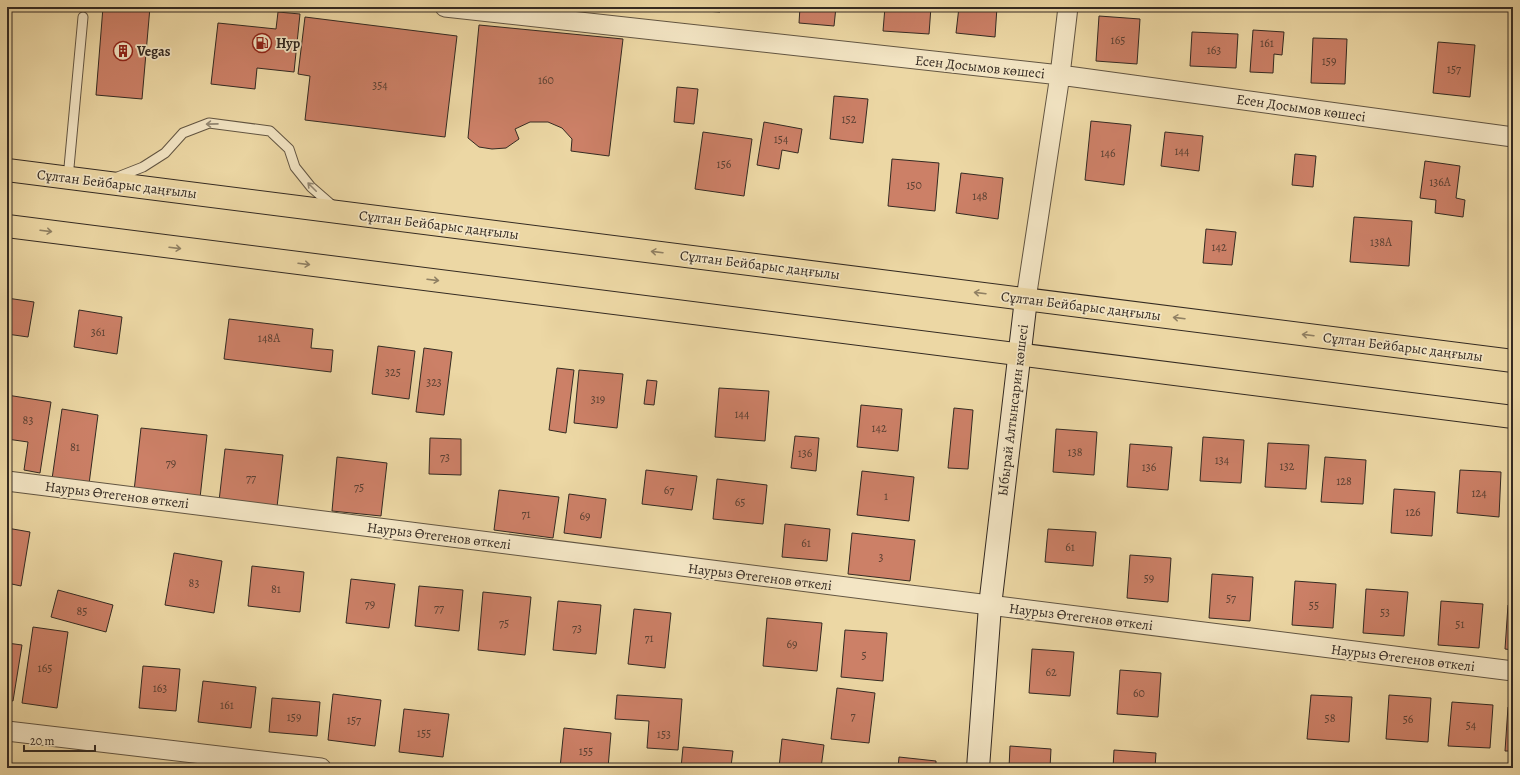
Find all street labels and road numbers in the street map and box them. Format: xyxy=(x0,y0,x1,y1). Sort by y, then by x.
street label: Есен Досымов көшесі xyxy=(914,51,1046,83)
street label: Есен Досымов көшесі xyxy=(1235,90,1367,126)
street label: Сұлтан Бейбарыс даңғылы xyxy=(36,165,198,203)
street label: Сұлтан Бейбарыс даңғылы xyxy=(358,206,520,244)
street label: Сұлтан Бейбарыс даңғылы xyxy=(679,246,841,284)
street label: Сұлтан Бейбарыс даңғылы xyxy=(1000,287,1162,325)
street label: Ыбырай Алтынсарин көшесі xyxy=(993,323,1033,497)
street label: Сұлтан Бейбарыс даңғылы xyxy=(1322,328,1484,366)
street label: Наурыз Өтегенов өткелі xyxy=(44,477,190,513)
street label: Наурыз Өтегенов өткелі xyxy=(366,518,512,554)
street label: Наурыз Өтегенов өткелі xyxy=(687,559,833,595)
street label: Наурыз Өтегенов өткелі xyxy=(1008,599,1154,635)
street label: Наурыз Өтегенов өткелі xyxy=(1330,640,1476,676)

